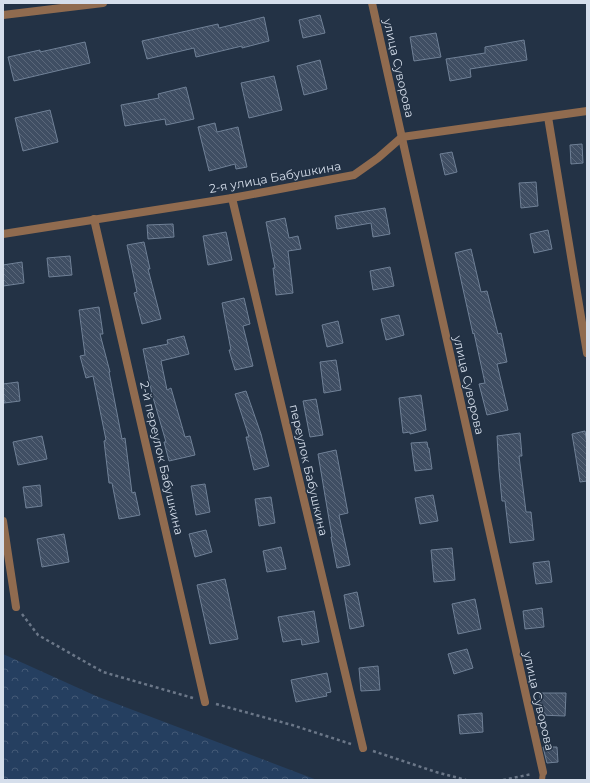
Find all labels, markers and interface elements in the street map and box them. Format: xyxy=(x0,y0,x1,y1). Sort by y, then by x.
street label: улица Суворова xyxy=(380,16,418,119)
street label: 2-я улица Бабушкина xyxy=(208,158,342,196)
street label: улица Суворова xyxy=(450,333,488,436)
street label: 2-й переулок Бабушкина xyxy=(137,380,187,536)
street label: переулок Бабушкина xyxy=(287,403,331,537)
street label: улица Суворова xyxy=(520,649,558,752)

